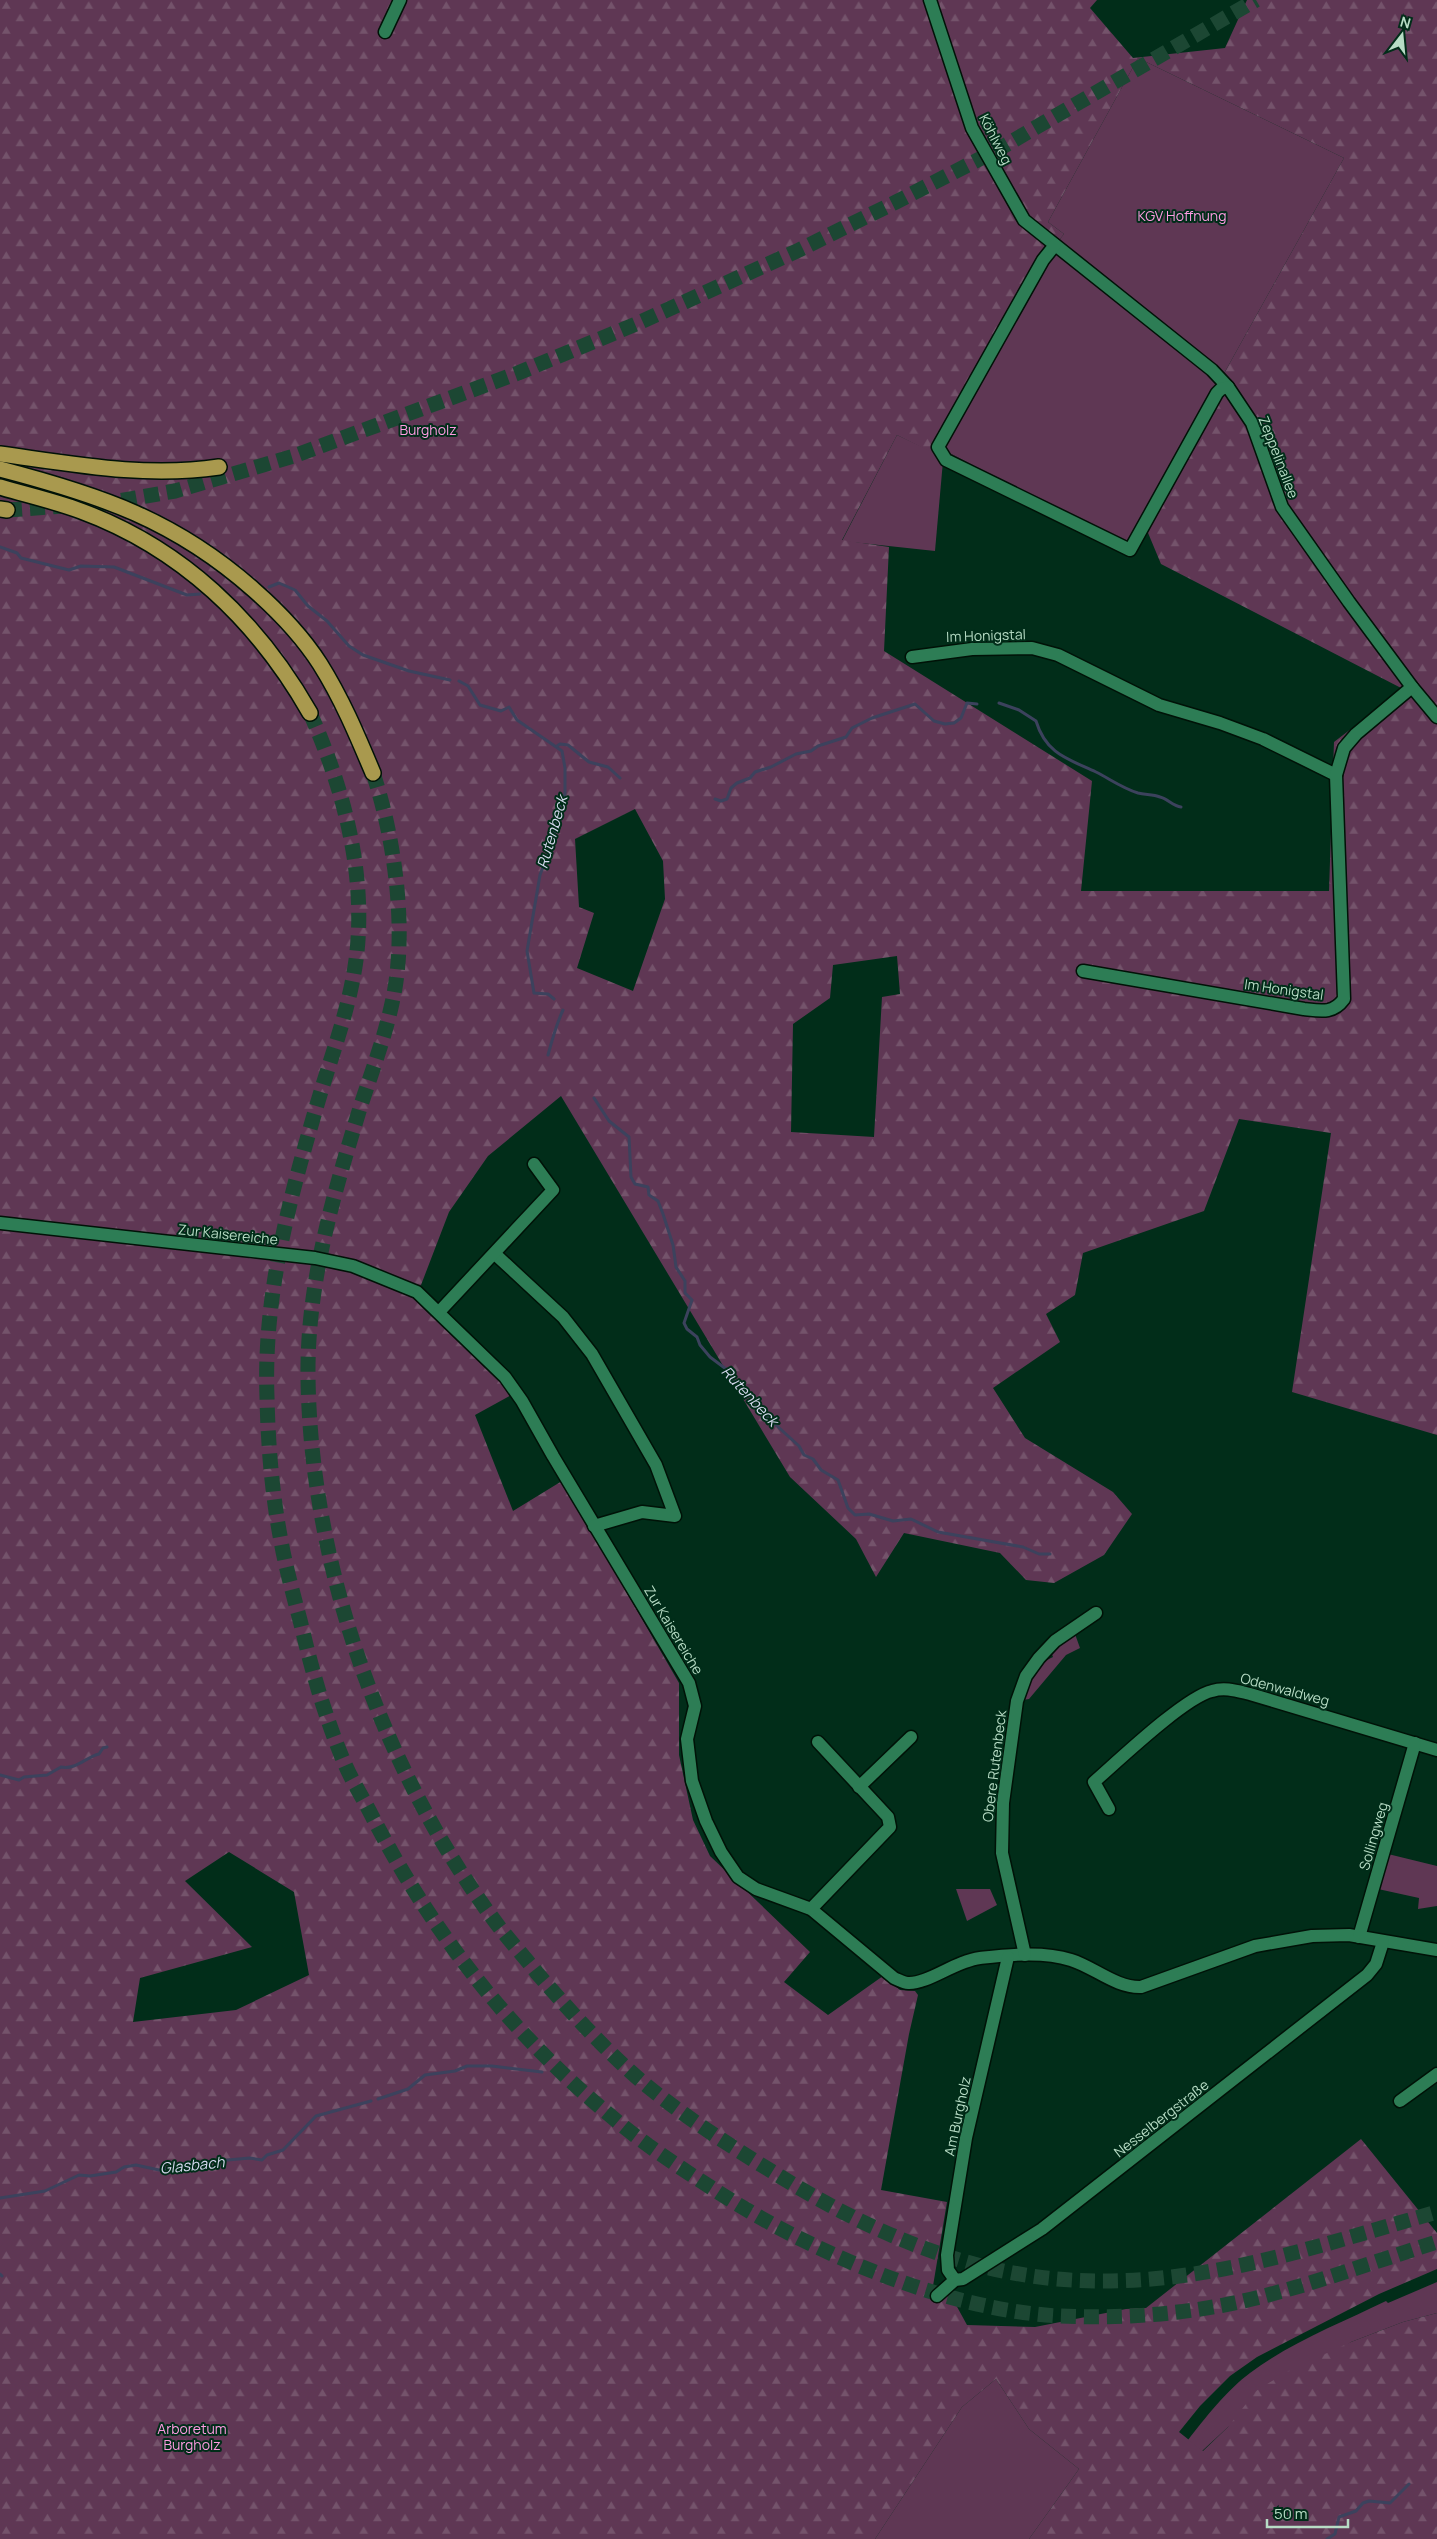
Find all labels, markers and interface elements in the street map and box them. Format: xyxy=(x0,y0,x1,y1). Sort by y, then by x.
north arrow xyxy=(1377,10,1427,60)
text: N xyxy=(1398,12,1413,33)
street label: Köhlweg xyxy=(975,110,1017,168)
park label: KGV Hoffnung xyxy=(1138,206,1226,225)
street label: Zeppelinallee xyxy=(1255,413,1303,501)
park label: Burgholz xyxy=(399,420,457,439)
street label: Im Honigstal xyxy=(946,624,1026,646)
water label: Rutenbeck xyxy=(532,791,573,871)
street label: Im Honigstal xyxy=(1243,974,1325,1004)
street label: Zur Kaisereiche xyxy=(177,1219,279,1249)
water label: Rutenbeck xyxy=(717,1361,785,1432)
street label: Zur Kaisereiche xyxy=(640,1582,708,1678)
street label: Odenwaldweg xyxy=(1238,1668,1332,1710)
street label: Obere Rutenbeck xyxy=(978,1708,1010,1823)
street label: Sollingweg xyxy=(1354,1800,1392,1872)
street label: Am Burgholz xyxy=(939,2075,975,2157)
street label: Nesselbergstraße xyxy=(1110,2075,1212,2161)
water label: Glasbach xyxy=(159,2151,226,2179)
park label: Arboretum Burgholz xyxy=(157,2419,227,2454)
scale bar xyxy=(1267,2496,1348,2528)
text: 50 m xyxy=(1274,2503,1308,2524)

